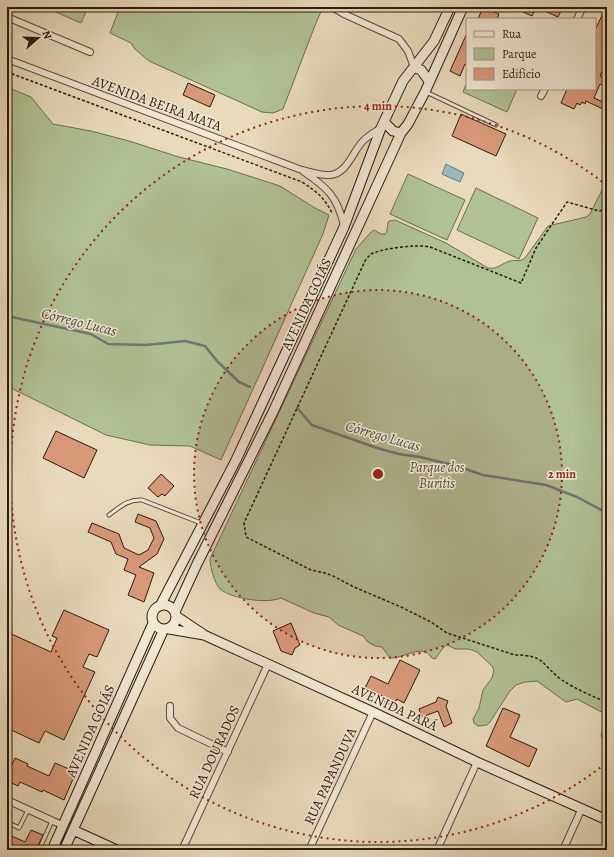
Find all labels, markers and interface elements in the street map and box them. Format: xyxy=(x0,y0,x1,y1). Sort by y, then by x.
north arrow xyxy=(18,18,58,58)
legend xyxy=(466,18,596,90)
text: Rua xyxy=(502,26,521,42)
text: N xyxy=(39,28,55,41)
text: Parque xyxy=(502,46,537,62)
text: Edifício xyxy=(502,66,540,82)
street label: AVENIDA BEIRA MATA xyxy=(88,71,225,136)
text: 4 min xyxy=(364,98,392,114)
street label: AVENIDA GOIÁS xyxy=(276,255,336,354)
water label: Córrego Lucas xyxy=(39,303,119,341)
water label: Córrego Lucas xyxy=(343,416,423,456)
park label: Parque dos Buritis xyxy=(409,458,465,493)
text: 2 min xyxy=(548,466,576,482)
centre of rings xyxy=(371,467,385,481)
street label: AVENIDA PARÁ xyxy=(348,679,441,736)
street label: AVENIDA GOIÁS xyxy=(61,682,119,782)
street label: RUA DOURADOS xyxy=(184,702,244,802)
street label: RUA PAPANDUVA xyxy=(300,724,362,828)

